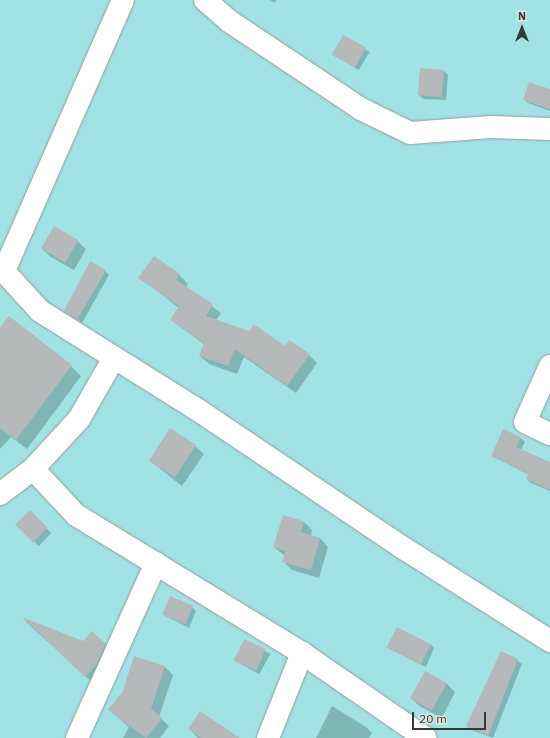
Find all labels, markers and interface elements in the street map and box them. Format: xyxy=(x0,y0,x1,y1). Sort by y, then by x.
north arrow xyxy=(502,8,542,48)
text: N xyxy=(518,9,526,23)
scale bar xyxy=(414,704,488,730)
text: 20 m xyxy=(419,711,447,726)

